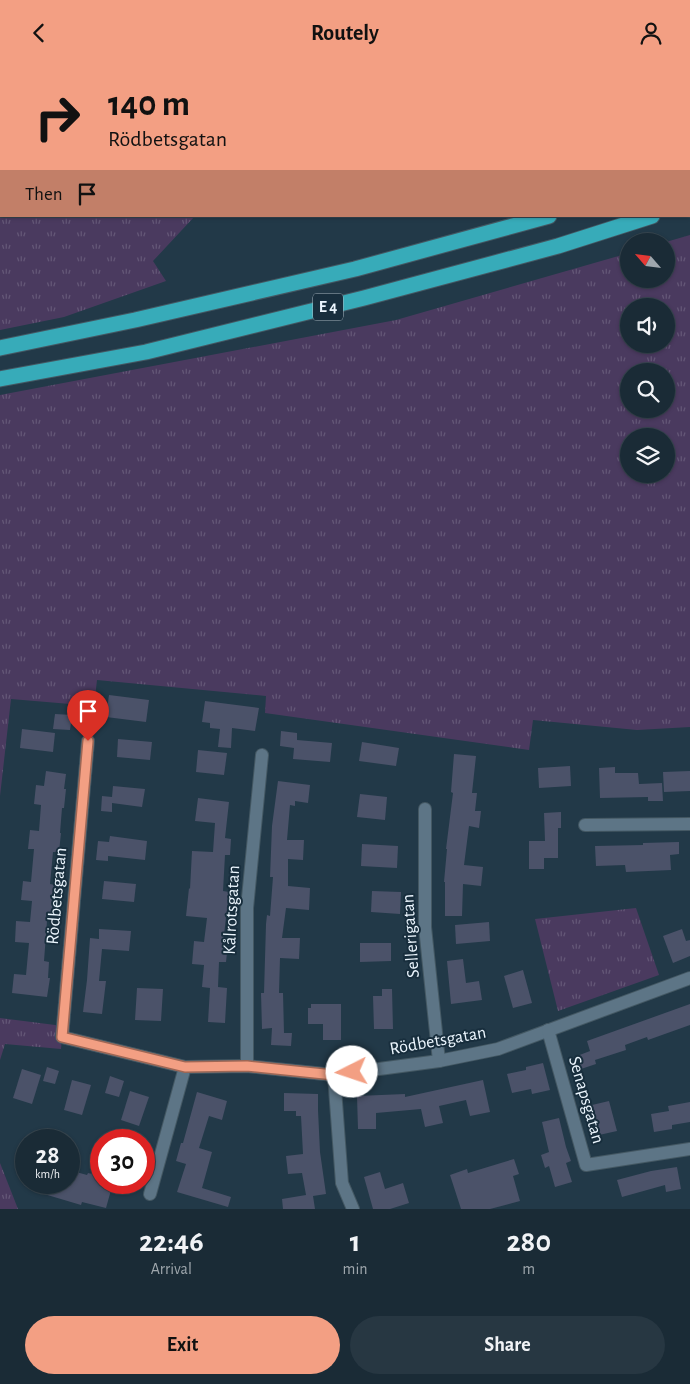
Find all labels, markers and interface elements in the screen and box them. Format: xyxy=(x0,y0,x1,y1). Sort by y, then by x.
icon: back xyxy=(25,19,53,47)
icon: person xyxy=(637,19,665,47)
text: Routely xyxy=(311,22,379,44)
icon: right xyxy=(25,85,90,150)
text: 140 m xyxy=(108,87,190,122)
text: Rödbetsgatan xyxy=(108,128,227,150)
icon: arrive xyxy=(73,180,101,208)
text: Then xyxy=(25,185,63,204)
north arrow xyxy=(620,233,675,287)
map controls xyxy=(620,233,675,483)
road number: E 4 xyxy=(313,293,343,321)
button: sound xyxy=(620,298,675,353)
button: search xyxy=(620,363,675,418)
button: layers xyxy=(620,428,675,483)
pin xyxy=(67,690,109,741)
icon: arrive xyxy=(74,697,102,725)
street label: Rödbetsgatan xyxy=(44,847,70,945)
street label: Kålrotsgatan xyxy=(221,865,243,955)
street label: Sellerigatan xyxy=(399,894,423,978)
street label: Rödbetsgatan xyxy=(388,1024,488,1058)
position arrow xyxy=(325,1045,377,1097)
street label: Senapsgatan xyxy=(565,1054,607,1146)
speed limit sign: 30 xyxy=(90,1129,155,1194)
text: 28 xyxy=(35,1143,60,1168)
text: km/h xyxy=(35,1168,60,1180)
text: 22:46 xyxy=(139,1227,204,1257)
text: 1 xyxy=(350,1227,360,1257)
text: 280 xyxy=(506,1227,551,1257)
text: Arrival xyxy=(151,1261,192,1277)
text: min xyxy=(343,1261,368,1277)
text: m xyxy=(522,1261,535,1277)
button: Exit xyxy=(25,1316,340,1374)
button: Share xyxy=(350,1316,665,1374)

